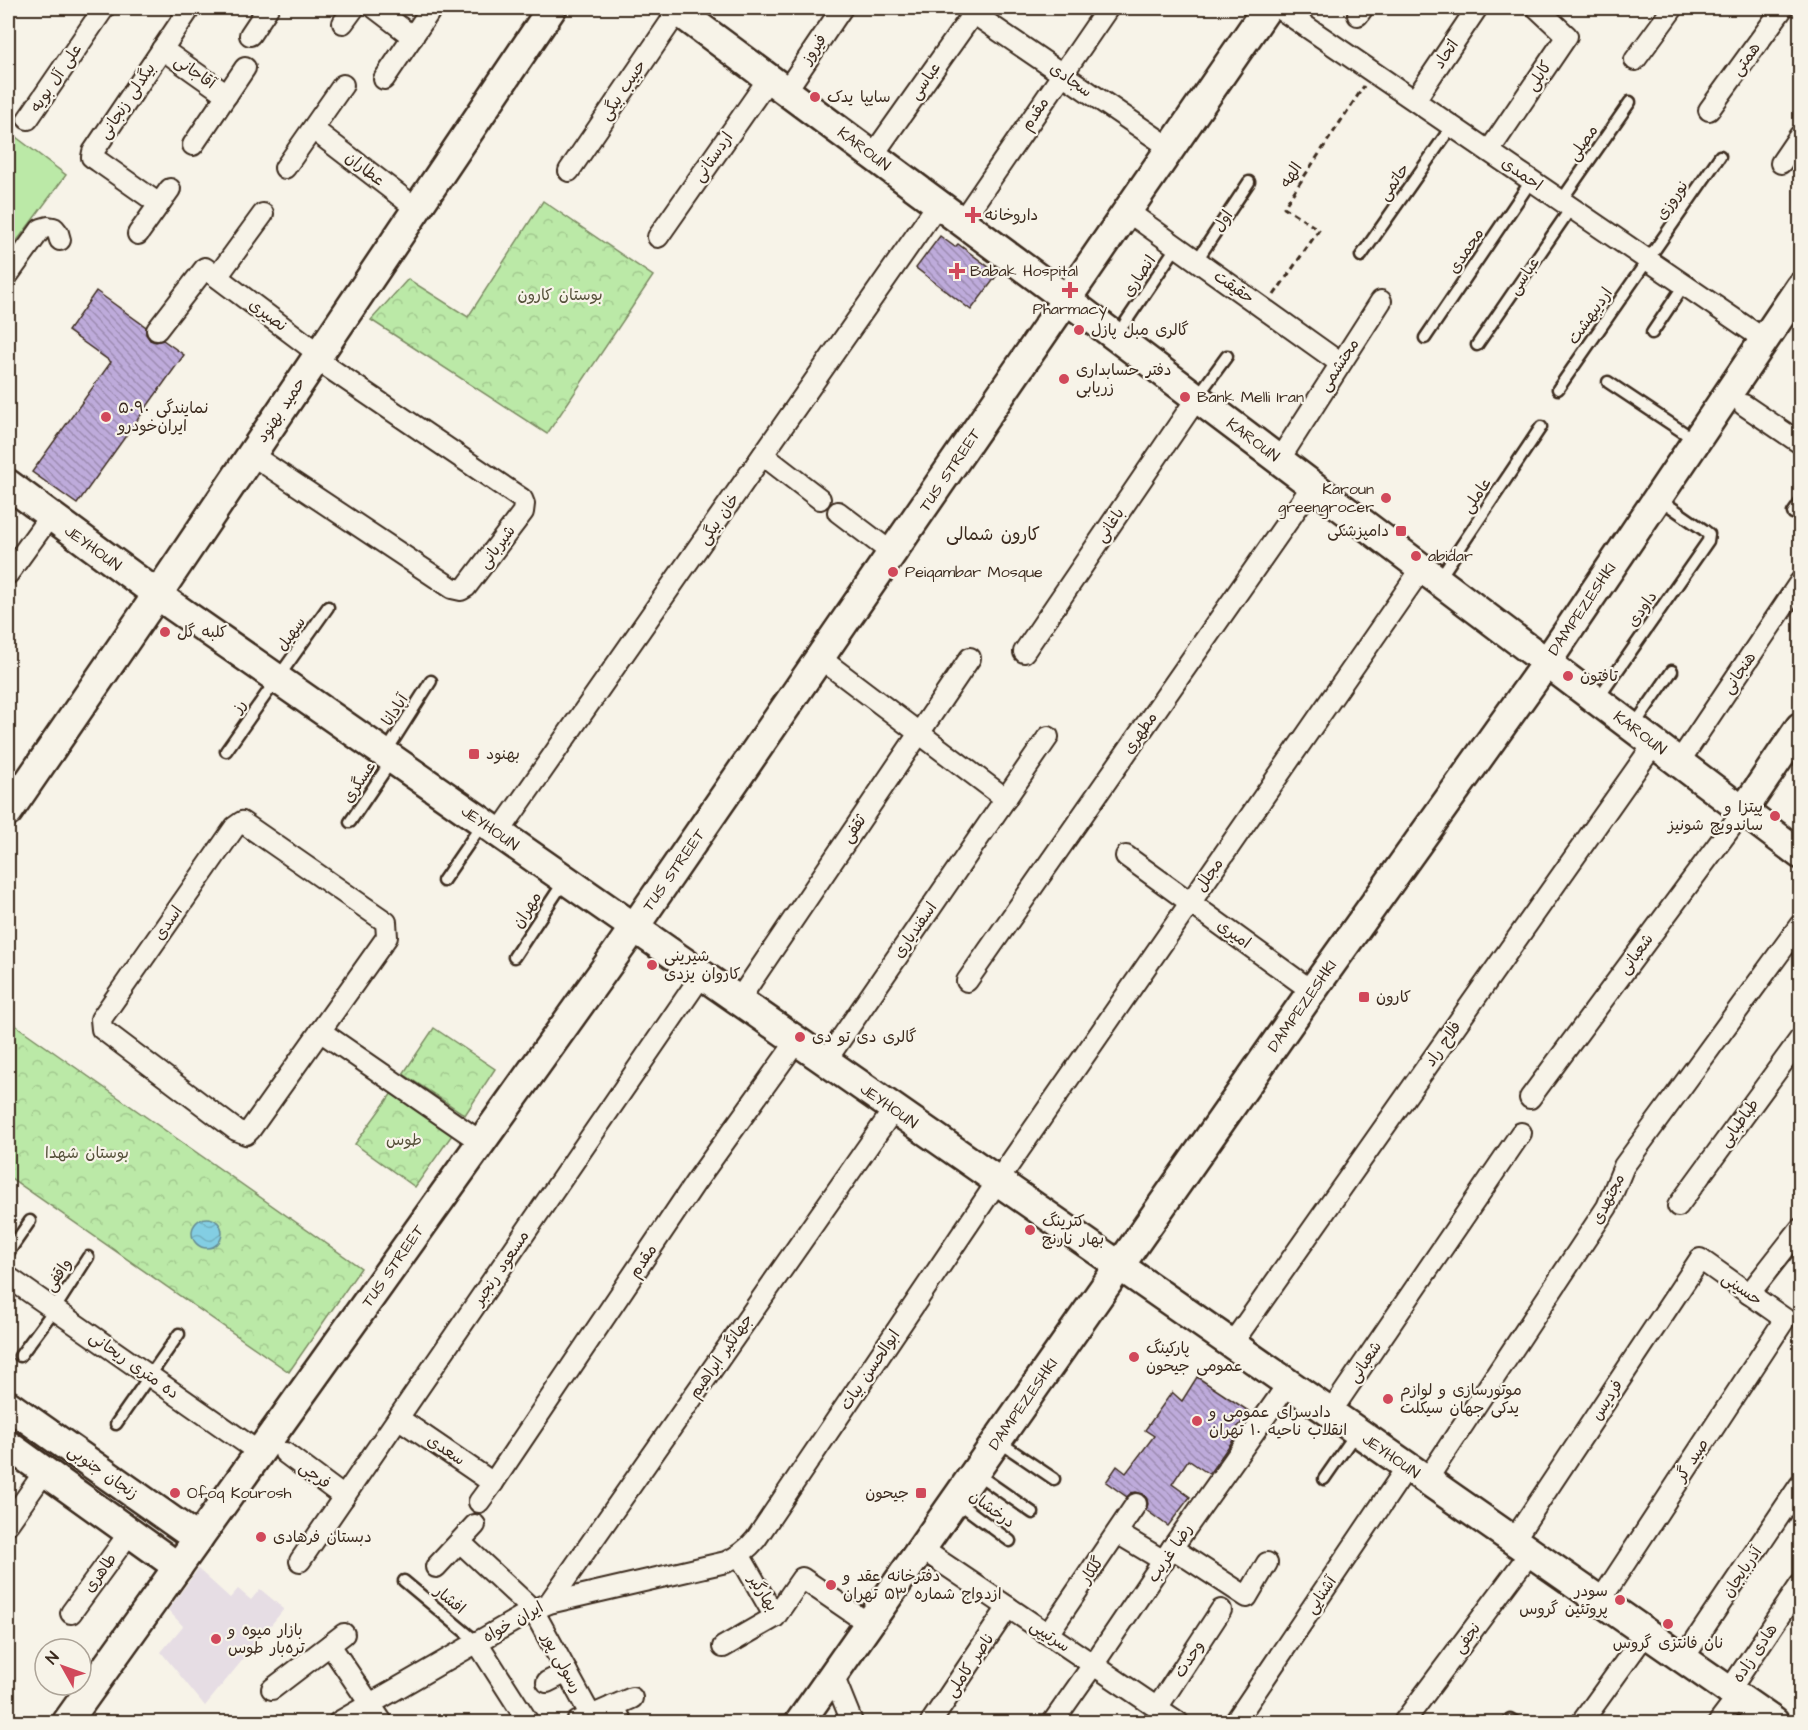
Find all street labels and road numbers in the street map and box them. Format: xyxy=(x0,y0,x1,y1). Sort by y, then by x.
street label: فیروز xyxy=(795,30,832,70)
street label: اتحاد xyxy=(1428,35,1464,73)
street label: همتی xyxy=(1726,38,1766,80)
street label: علی آل بویه xyxy=(25,39,87,117)
street label: آقاجانی xyxy=(170,50,221,95)
street label: حبیب بیگی xyxy=(595,55,651,125)
street label: کابلی xyxy=(1521,56,1557,95)
street label: سجادی xyxy=(1045,57,1097,103)
street label: عباسی xyxy=(904,58,946,104)
street label: بیگدلی زنجانی xyxy=(93,59,161,143)
street label: مقدم xyxy=(1016,93,1055,136)
street label: مصلی xyxy=(1563,120,1603,166)
street label: KAROUN xyxy=(833,122,895,176)
street label: اردستانی xyxy=(688,128,738,186)
street label: عطاران xyxy=(341,147,389,191)
street label: احمدی xyxy=(1497,152,1547,196)
street label: الهه xyxy=(1275,158,1307,192)
street label: حاتمی xyxy=(1373,159,1415,205)
street label: نوروزی xyxy=(1650,175,1694,225)
street label: اول xyxy=(1208,206,1238,236)
street label: محمدی xyxy=(1443,224,1489,278)
street label: انصاری xyxy=(1117,251,1161,301)
street label: عباسی xyxy=(1503,253,1545,299)
street label: حقیقت xyxy=(1209,265,1259,309)
street label: اردیبهشت xyxy=(1562,283,1618,349)
street label: نصیری xyxy=(244,293,292,337)
street label: محتشمی xyxy=(1314,334,1364,396)
street label: حمید بهنود xyxy=(251,373,311,447)
street label: KAROUN xyxy=(1222,413,1284,467)
street label: TUS STREET xyxy=(914,424,986,516)
street label: عاملی xyxy=(1457,472,1497,518)
street label: خان بیگی xyxy=(693,489,745,549)
street label: باغانی xyxy=(1090,503,1130,547)
street label: JEYHOUN xyxy=(60,520,126,576)
street label: شیربانی xyxy=(473,521,521,573)
street label: DAMPEZESHKI xyxy=(1543,558,1621,660)
street label: داودی xyxy=(1622,587,1662,631)
street label: سهیل xyxy=(271,612,311,656)
street label: هنجانی xyxy=(1717,648,1761,698)
street label: آپادانا xyxy=(376,689,414,730)
street label: رز xyxy=(225,695,251,719)
street label: KAROUN xyxy=(1609,706,1671,760)
street label: مطهری xyxy=(1118,707,1162,759)
street label: عسگری xyxy=(337,757,381,807)
street label: JEYHOUN xyxy=(457,800,523,856)
street label: ثقفی xyxy=(837,809,872,847)
street label: TUS STREET xyxy=(637,824,711,916)
street label: مجلل xyxy=(1190,854,1228,896)
street label: مهران xyxy=(507,887,547,933)
street label: اسفندیاری xyxy=(888,898,942,962)
street label: اسدی xyxy=(148,901,188,945)
street label: امیری xyxy=(1213,914,1255,954)
street label: شعبانی xyxy=(1613,929,1659,979)
street label: DAMPEZESHKI xyxy=(1262,956,1342,1056)
street label: فلاح راد xyxy=(1419,1017,1467,1071)
street label: JEYHOUN xyxy=(856,1078,922,1134)
street label: طباطبایی xyxy=(1714,1094,1764,1152)
street label: مجتهدی xyxy=(1586,1170,1630,1228)
street label: TUS STREET xyxy=(356,1220,430,1312)
street label: مسعود رنجبر xyxy=(467,1226,534,1312)
street label: مقدم xyxy=(624,1240,663,1283)
street label: واقفی xyxy=(39,1254,77,1296)
street label: حسینی xyxy=(1717,1267,1767,1311)
street label: جهانگیر ابراهیم xyxy=(684,1309,759,1403)
street label: ابوالحسن بیات xyxy=(835,1325,905,1415)
street label: ده متری ریحانی xyxy=(85,1326,183,1404)
street label: شعبانی xyxy=(1343,1337,1387,1387)
street label: DAMPEZESHKI xyxy=(983,1354,1063,1454)
street label: فردیس xyxy=(1586,1375,1628,1425)
street label: JEYHOUN xyxy=(1358,1428,1424,1484)
street label: سعدی xyxy=(423,1429,469,1471)
street label: صید گر xyxy=(1669,1434,1714,1487)
street label: زنجان جنوبی xyxy=(63,1440,143,1504)
street label: فرجی xyxy=(295,1456,335,1494)
street label: درخشان xyxy=(965,1485,1019,1533)
street label: رضا غریب xyxy=(1142,1519,1198,1587)
street label: آذربایجان xyxy=(1717,1541,1768,1602)
street label: طاهری xyxy=(78,1549,122,1597)
street label: گلکار xyxy=(1074,1552,1109,1589)
street label: بهارگیر xyxy=(742,1569,783,1616)
street label: آشنایی xyxy=(1300,1571,1342,1618)
street label: افشار xyxy=(428,1579,470,1619)
street label: ایران خواه xyxy=(479,1596,547,1648)
street label: سرتیپی xyxy=(1026,1615,1074,1657)
street label: نجفی xyxy=(1448,1618,1486,1658)
street label: هادی زاده xyxy=(1727,1619,1783,1687)
street label: رسولی پور xyxy=(535,1627,588,1697)
street label: ناصر کاملی xyxy=(940,1628,1000,1702)
street label: وحدت xyxy=(1169,1636,1209,1682)

